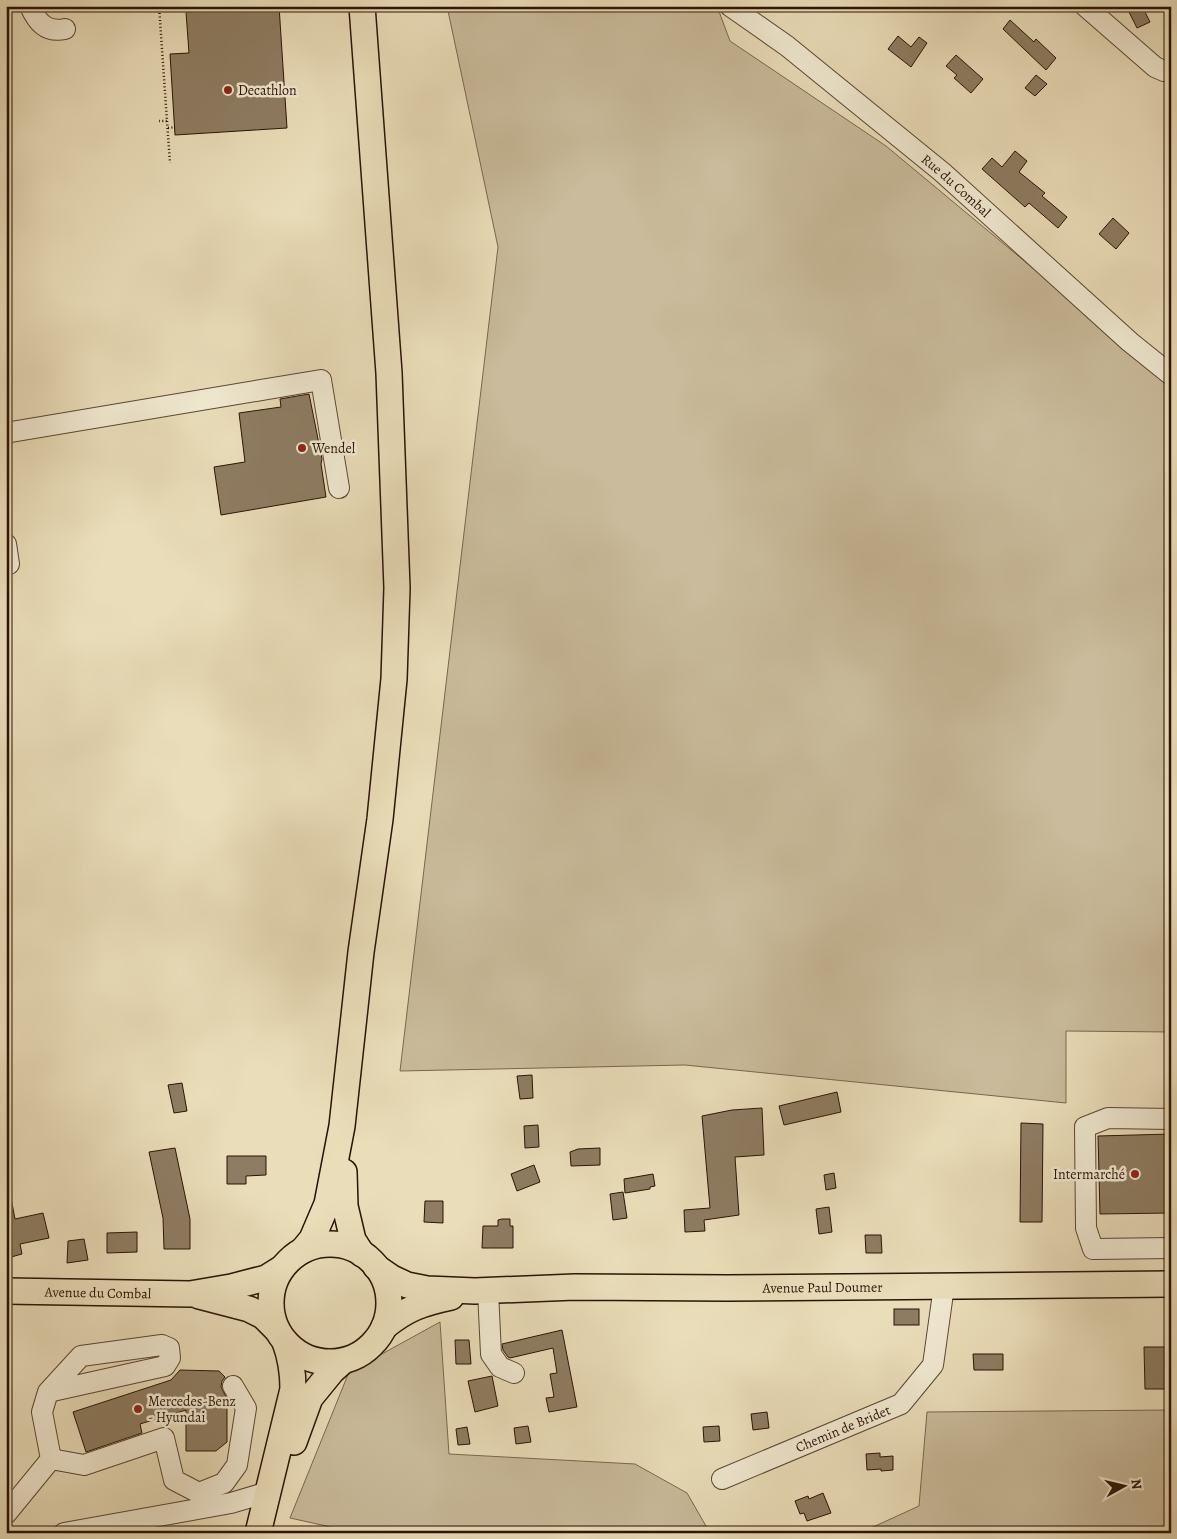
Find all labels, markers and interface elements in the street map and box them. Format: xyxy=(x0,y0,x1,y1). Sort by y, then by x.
place label: Decathlon xyxy=(238,81,297,100)
marker: Decathlon xyxy=(222,84,234,96)
street label: Rue du Combal xyxy=(918,150,996,222)
place label: Wendel xyxy=(311,439,356,458)
marker: Wendel xyxy=(296,442,308,454)
place label: Intermarché xyxy=(1053,1165,1125,1184)
marker: Intermarché xyxy=(1129,1168,1141,1180)
street label: Avenue Paul Doumer xyxy=(761,1277,883,1297)
street label: Avenue du Combal xyxy=(44,1282,152,1303)
place label: Mercedes-Benz - Hyundai xyxy=(148,1392,236,1427)
street label: Chemin de Bridet xyxy=(792,1400,894,1457)
marker: Mercedes-Benz - Hyundai xyxy=(132,1403,144,1415)
north arrow xyxy=(1100,1462,1150,1512)
text: N xyxy=(1126,1478,1146,1491)

